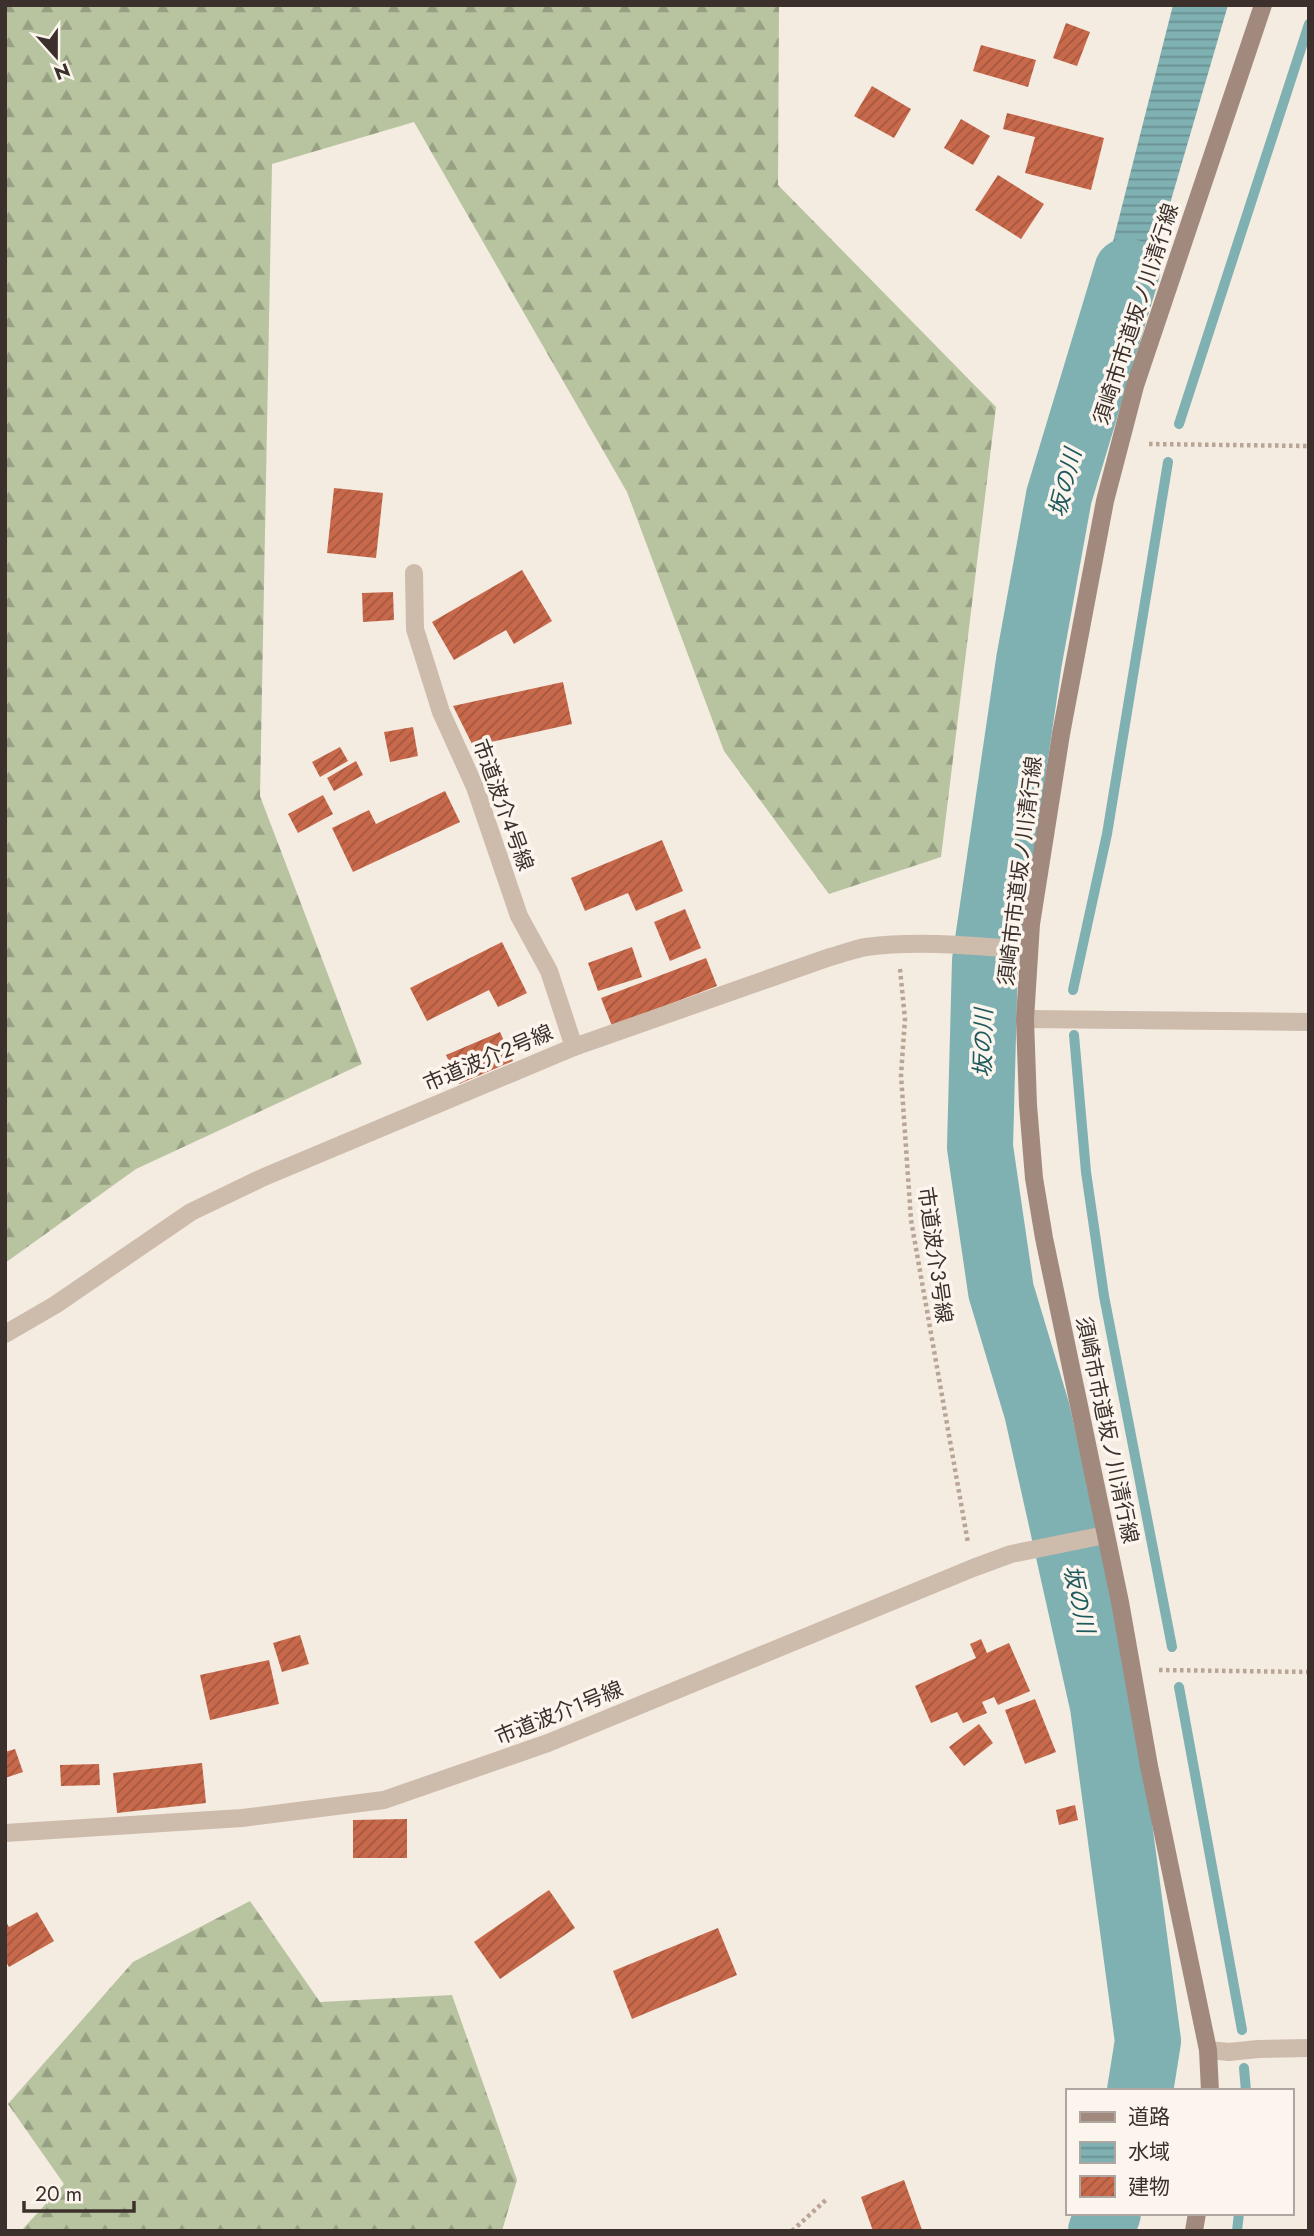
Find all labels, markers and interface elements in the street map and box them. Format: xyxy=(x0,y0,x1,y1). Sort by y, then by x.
north arrow xyxy=(21,21,91,91)
text: N xyxy=(50,56,74,87)
street label: 須崎市市道坂ノ川清行線 xyxy=(1086,200,1186,428)
water label: 坂の川 xyxy=(1040,443,1091,521)
street label: 市道波介4号線 xyxy=(465,735,541,875)
street label: 須崎市市道坂ノ川清行線 xyxy=(991,755,1049,987)
water label: 坂の川 xyxy=(965,1005,1001,1078)
street label: 市道波介2号線 xyxy=(419,1017,557,1099)
street label: 市道波介3号線 xyxy=(911,1185,959,1325)
street label: 須崎市市道坂ノ川清行線 xyxy=(1068,1314,1146,1546)
water label: 坂の川 xyxy=(1055,1562,1104,1639)
street label: 市道波介1号線 xyxy=(491,1674,627,1752)
legend xyxy=(1066,2089,1293,2215)
text: 道路 xyxy=(1128,2102,1170,2132)
text: 水域 xyxy=(1128,2137,1170,2167)
scale bar xyxy=(24,2170,135,2214)
text: 建物 xyxy=(1128,2172,1170,2202)
text: 20 m xyxy=(35,2179,82,2209)

